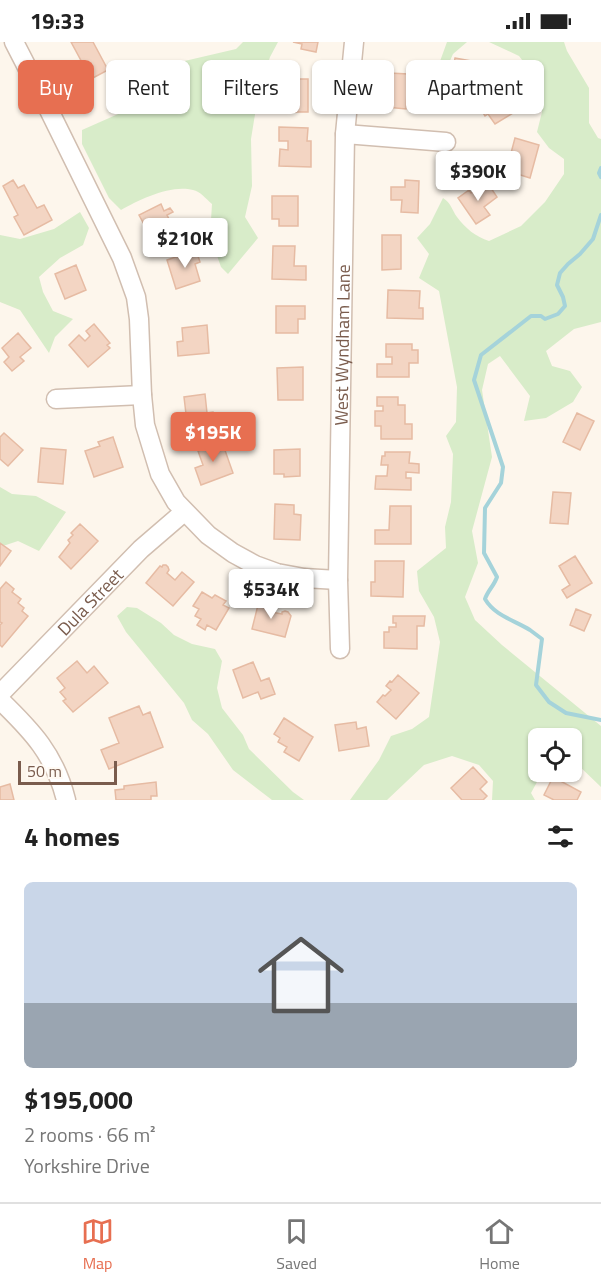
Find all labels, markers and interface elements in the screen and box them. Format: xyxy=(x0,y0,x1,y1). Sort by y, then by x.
text: 19:33 xyxy=(30,4,85,38)
chip: Buy xyxy=(18,60,94,114)
chip: Rent xyxy=(106,60,190,114)
chip: Filters xyxy=(202,60,300,114)
chip: New xyxy=(312,60,394,114)
chip: Apartment xyxy=(406,60,544,114)
pin: $390K xyxy=(436,151,520,202)
text: $390K xyxy=(450,155,506,186)
pin: $210K xyxy=(143,218,227,269)
text: $210K xyxy=(157,222,213,253)
street label: West Wyndham Lane xyxy=(327,264,356,426)
pin: $195K xyxy=(171,412,255,463)
text: $195K xyxy=(185,416,241,447)
street label: Dula Street xyxy=(51,561,130,641)
pin: $534K xyxy=(229,569,313,620)
text: $534K xyxy=(243,573,299,604)
map controls xyxy=(528,728,582,782)
button: locate xyxy=(528,728,582,782)
scale bar xyxy=(18,758,117,786)
text: 50 m xyxy=(27,759,62,783)
text: 4 homes xyxy=(24,817,120,856)
icon: filters xyxy=(544,820,577,853)
icon: home xyxy=(247,921,355,1029)
text: $195,000 xyxy=(24,1080,133,1119)
text: 2 rooms · 66 m² xyxy=(24,1119,156,1150)
text: Yorkshire Drive xyxy=(24,1150,150,1181)
tab: Map xyxy=(81,1215,114,1275)
tab: Saved xyxy=(276,1215,317,1275)
tab: Home xyxy=(479,1215,520,1275)

